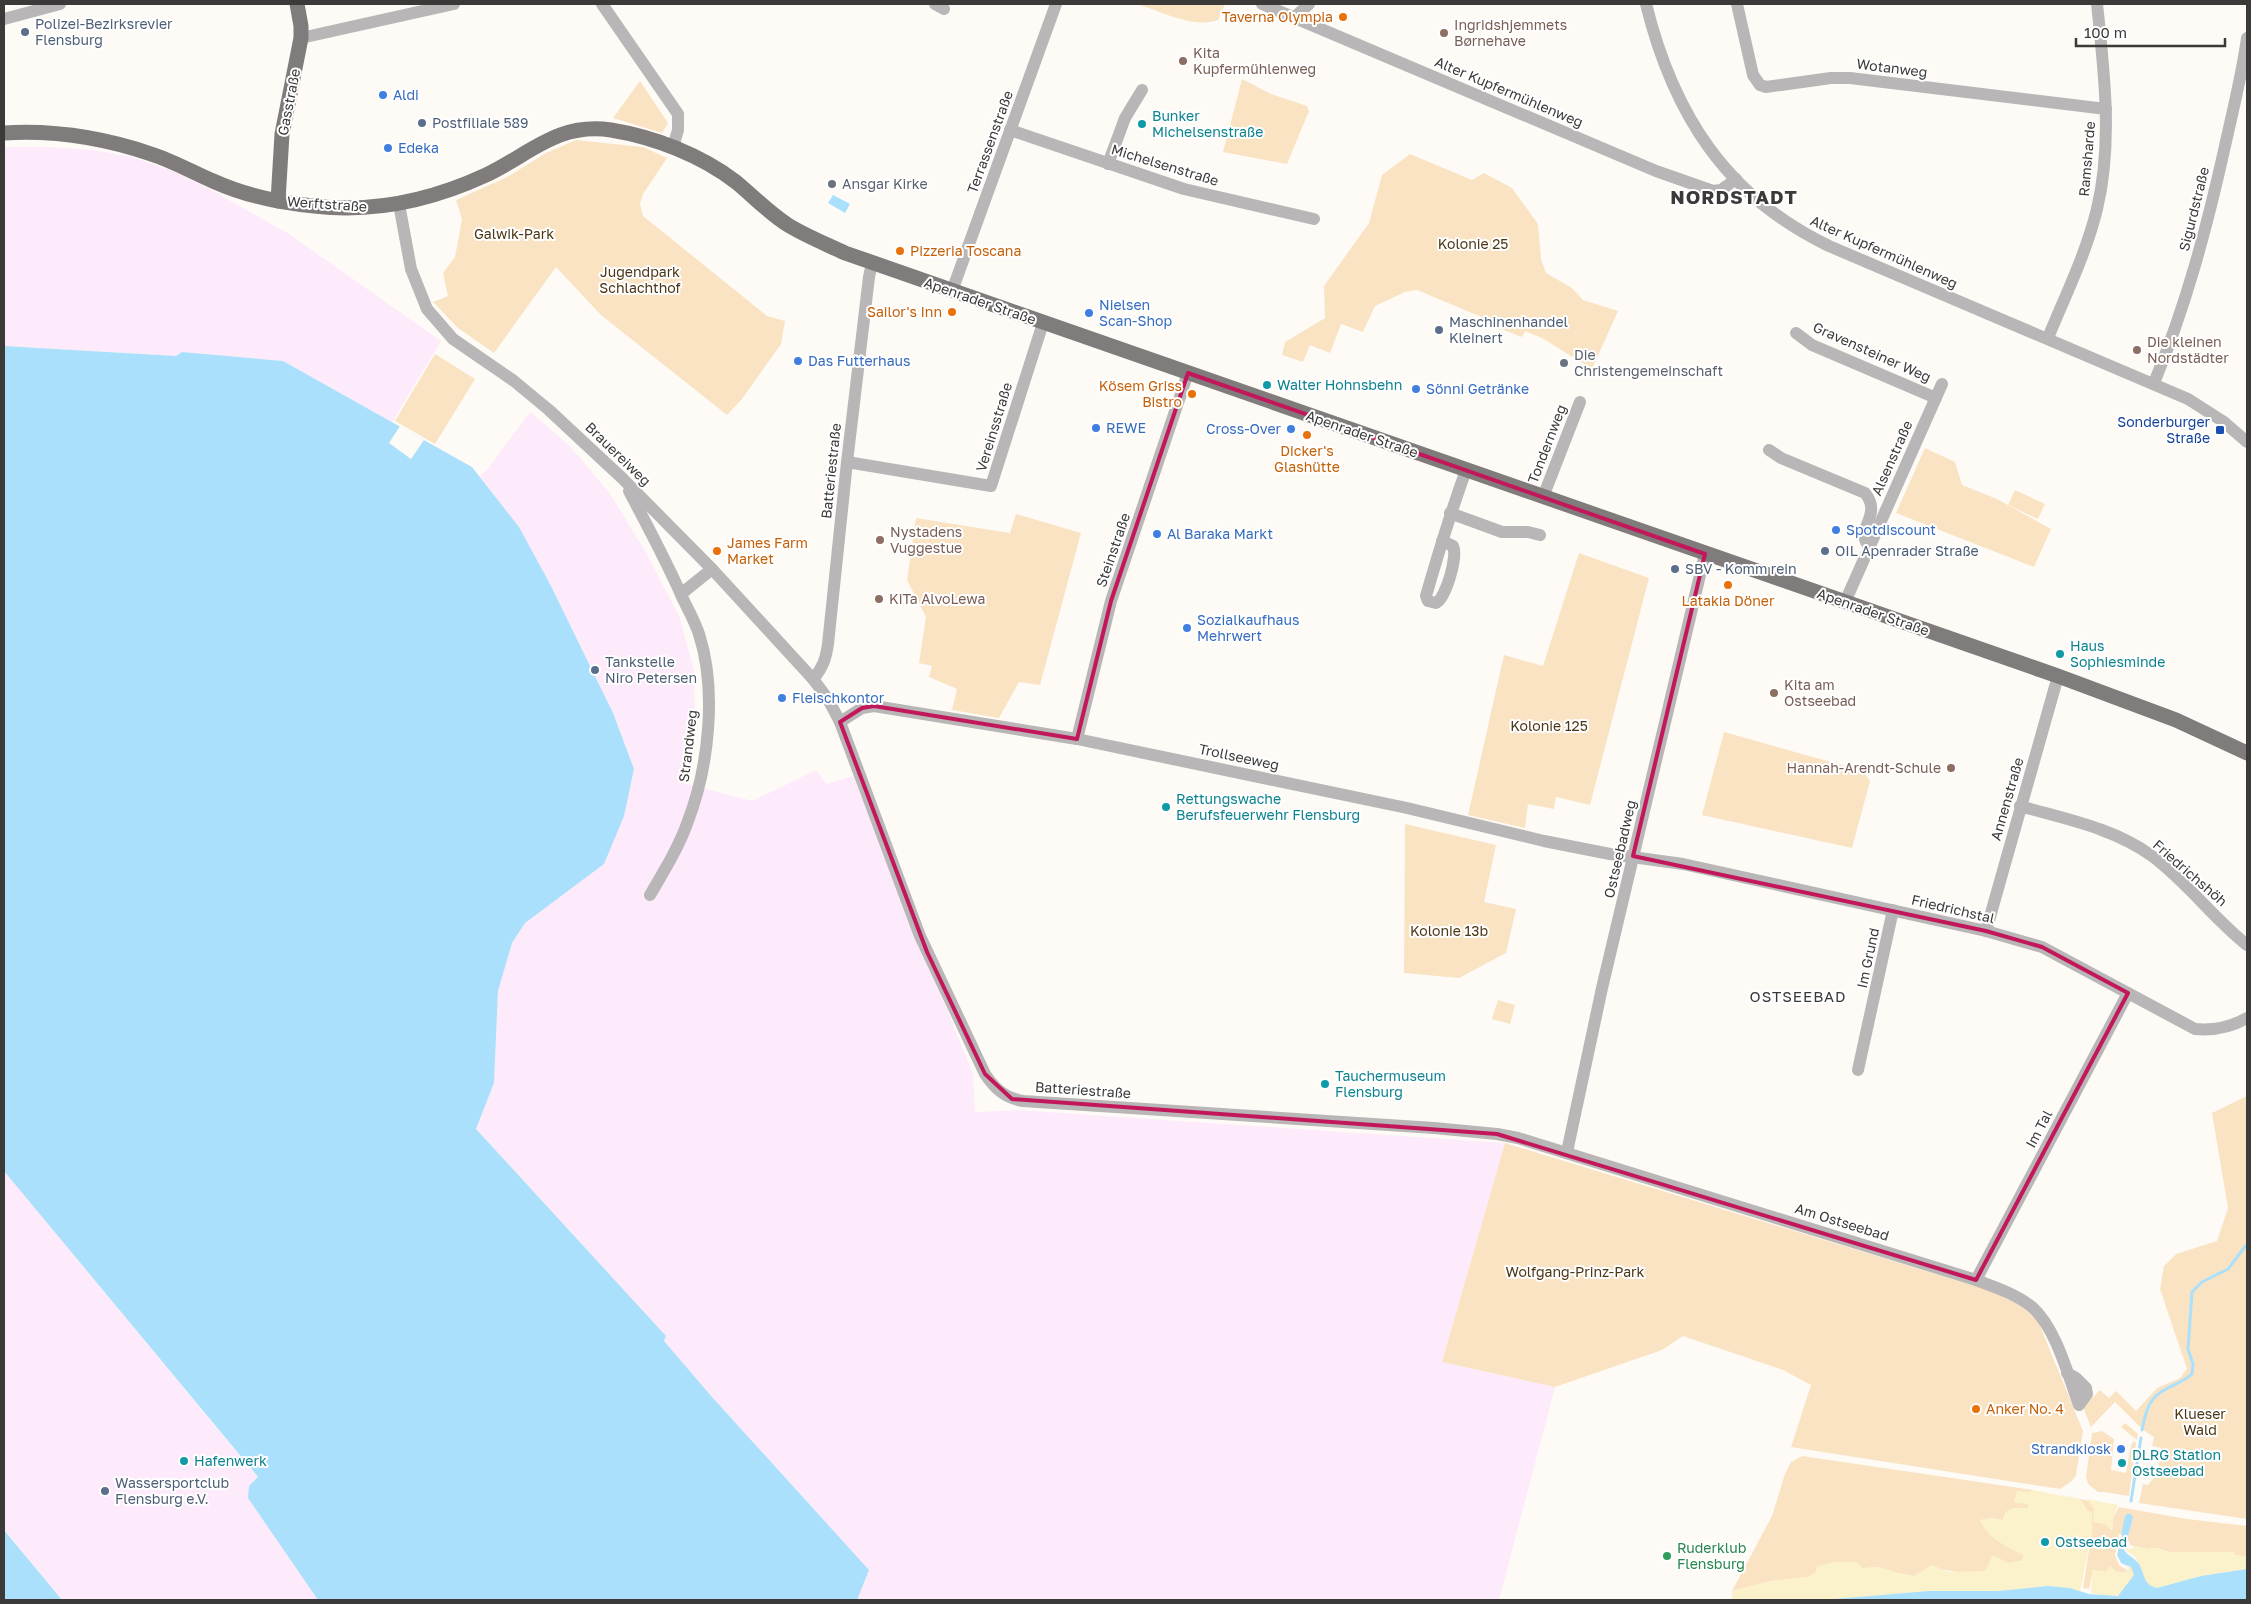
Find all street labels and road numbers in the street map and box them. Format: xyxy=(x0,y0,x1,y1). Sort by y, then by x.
street label: Alter Kupfermühlenweg xyxy=(1433,53,1586,130)
street label: Wotanweg xyxy=(1856,55,1928,80)
street label: Gasstraße xyxy=(274,67,303,137)
street label: Terrassenstraße xyxy=(963,88,1016,196)
street label: Ramsharde xyxy=(2075,121,2098,197)
street label: Michelsenstraße xyxy=(1109,140,1221,189)
street label: Sigurdstraße xyxy=(2175,165,2212,253)
street label: Werftstraße xyxy=(286,192,368,215)
street label: Alter Kupfermühlenweg xyxy=(1808,211,1960,292)
street label: Apenrader Straße xyxy=(922,273,1038,328)
street label: Gravensteiner Weg xyxy=(1811,318,1934,385)
street label: Vereinsstraße xyxy=(972,380,1015,474)
street label: Tondernweg xyxy=(1524,402,1569,486)
street label: Apenrader Straße xyxy=(1304,406,1420,461)
street label: Brauereiweg xyxy=(582,418,655,489)
street label: Alsenstraße xyxy=(1867,418,1916,498)
street label: Batteriestraße xyxy=(817,422,844,520)
street label: Steinstraße xyxy=(1092,511,1133,589)
street label: Apenrader Straße xyxy=(1815,584,1931,639)
street label: Strandweg xyxy=(675,709,700,783)
street label: Trollseeweg xyxy=(1197,740,1281,773)
street label: Annenstraße xyxy=(1987,755,2027,842)
street label: Ostseebadweg xyxy=(1600,798,1639,900)
street label: Friedrichshöh xyxy=(2150,836,2231,909)
street label: Friedrichstal xyxy=(1910,891,1997,926)
street label: Im Grund xyxy=(1853,926,1882,990)
street label: Batteriestraße xyxy=(1034,1078,1132,1101)
street label: Im Tal xyxy=(2022,1107,2055,1150)
street label: Am Ostseebad xyxy=(1793,1199,1891,1244)

